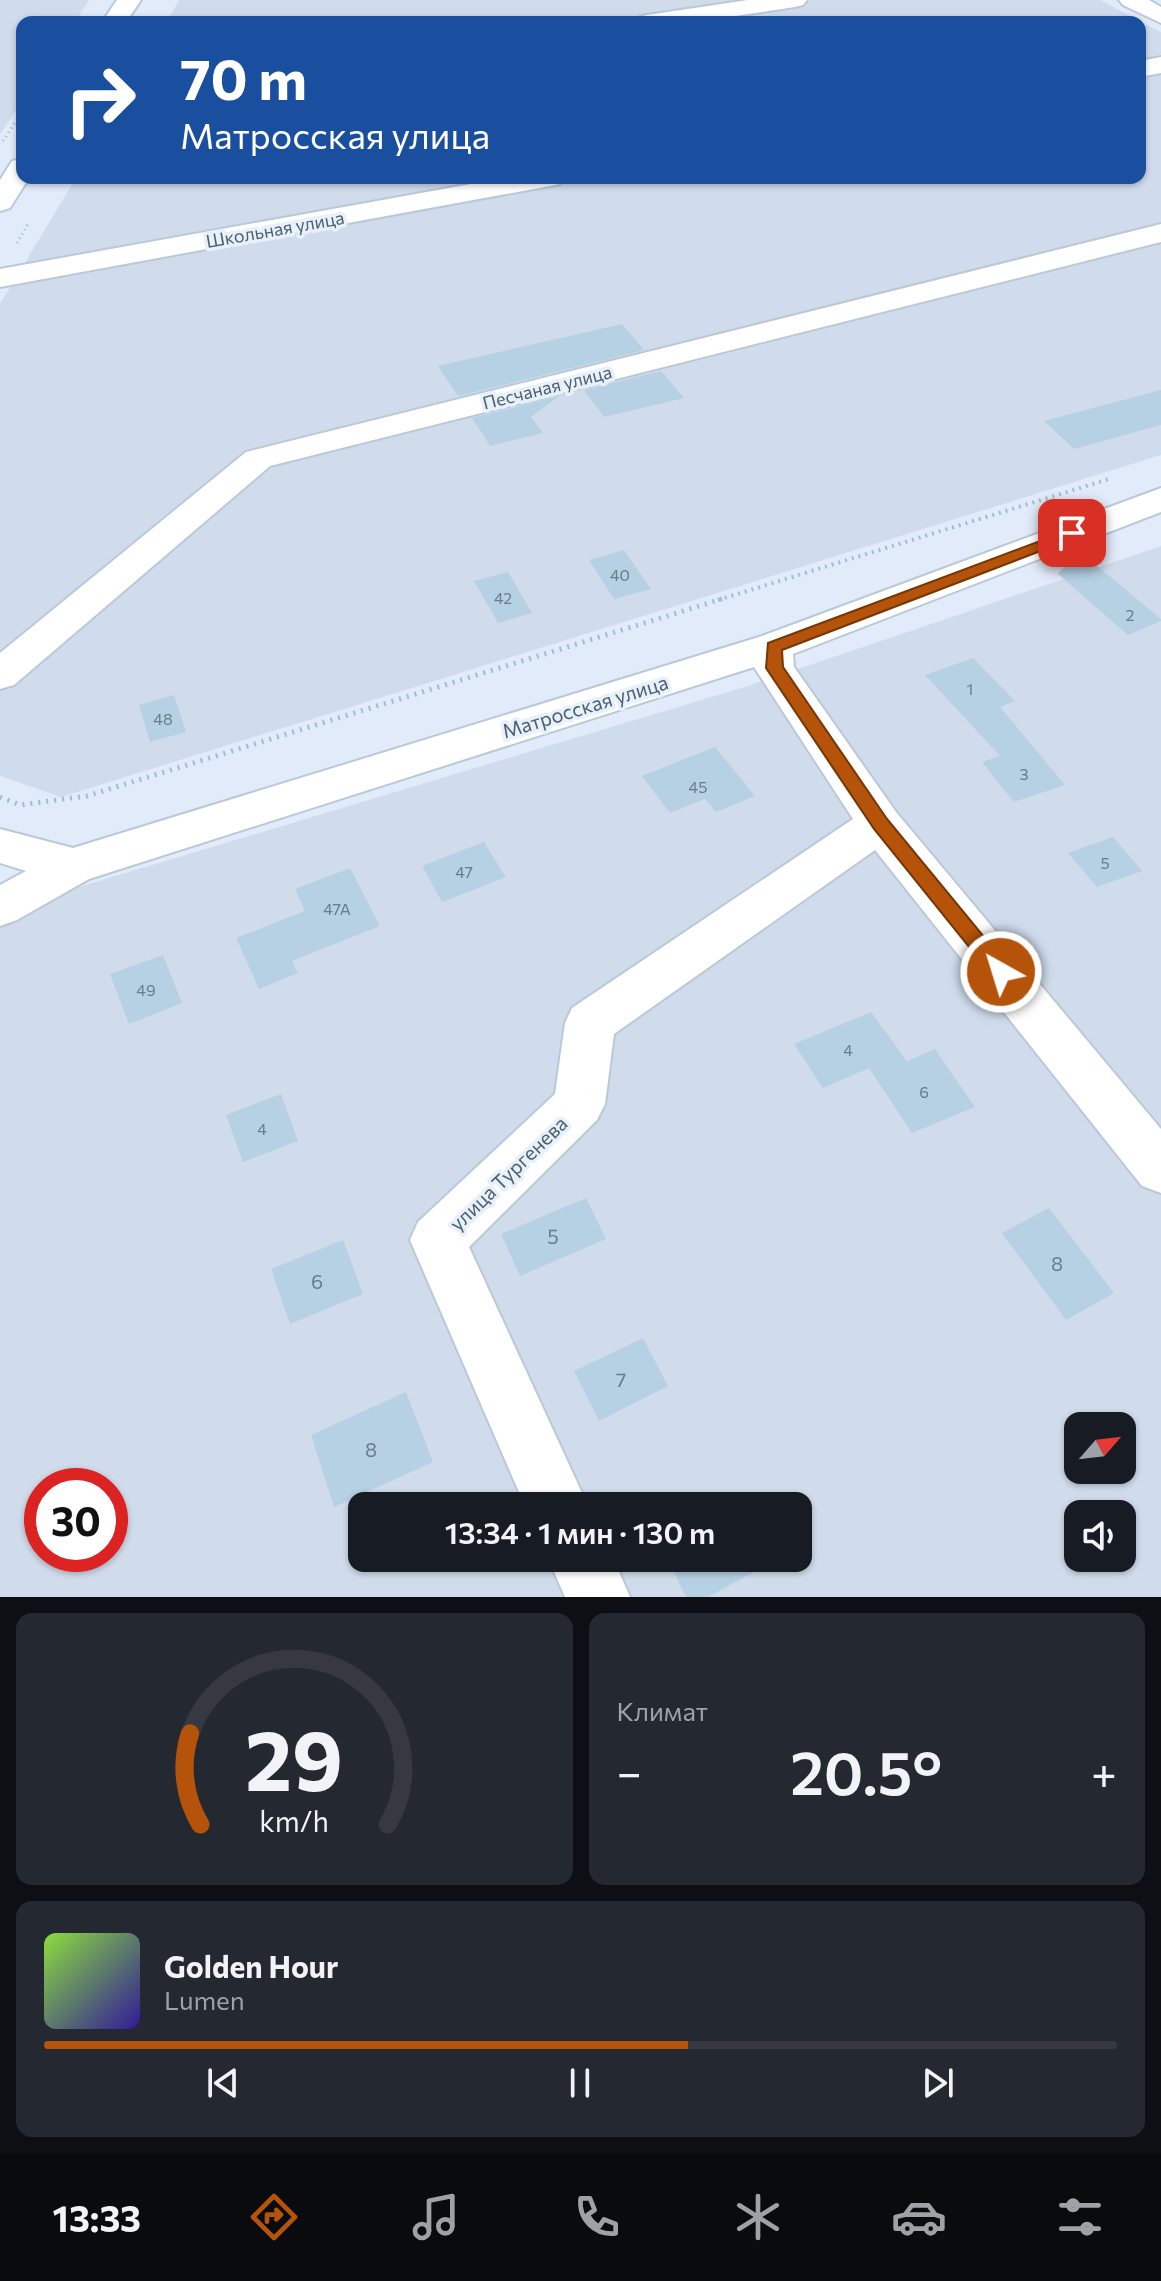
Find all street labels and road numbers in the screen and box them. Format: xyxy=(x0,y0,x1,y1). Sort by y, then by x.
street label: Школьная улица xyxy=(204,206,346,252)
street label: Песчаная улица xyxy=(480,360,614,414)
street label: Матросская улица xyxy=(499,669,671,743)
street label: улица Тургенева xyxy=(444,1111,572,1235)

